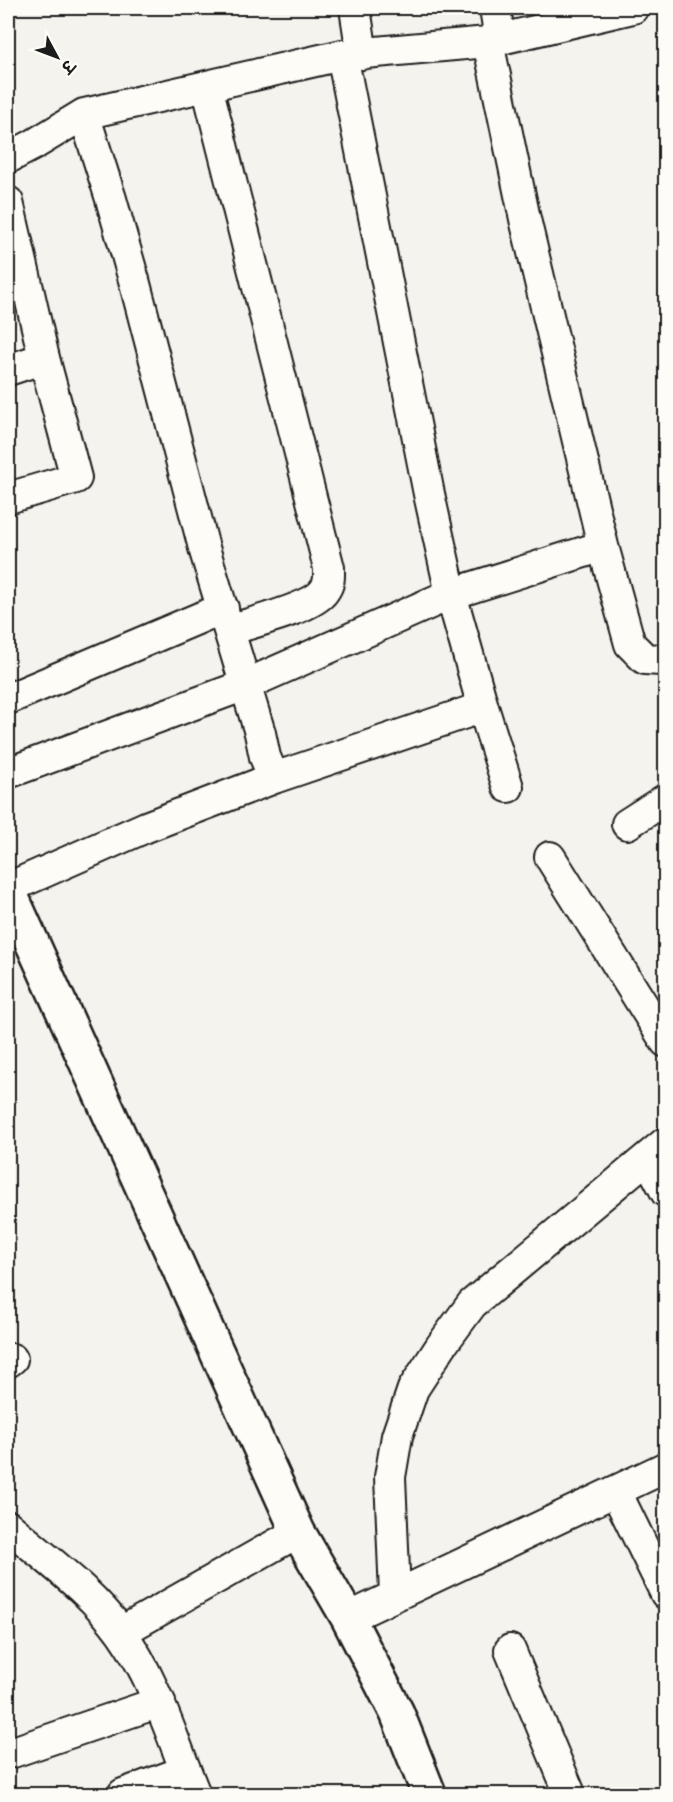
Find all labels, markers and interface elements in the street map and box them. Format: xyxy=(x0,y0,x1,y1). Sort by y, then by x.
north arrow xyxy=(27,27,87,87)
text: उ xyxy=(56,54,81,78)

